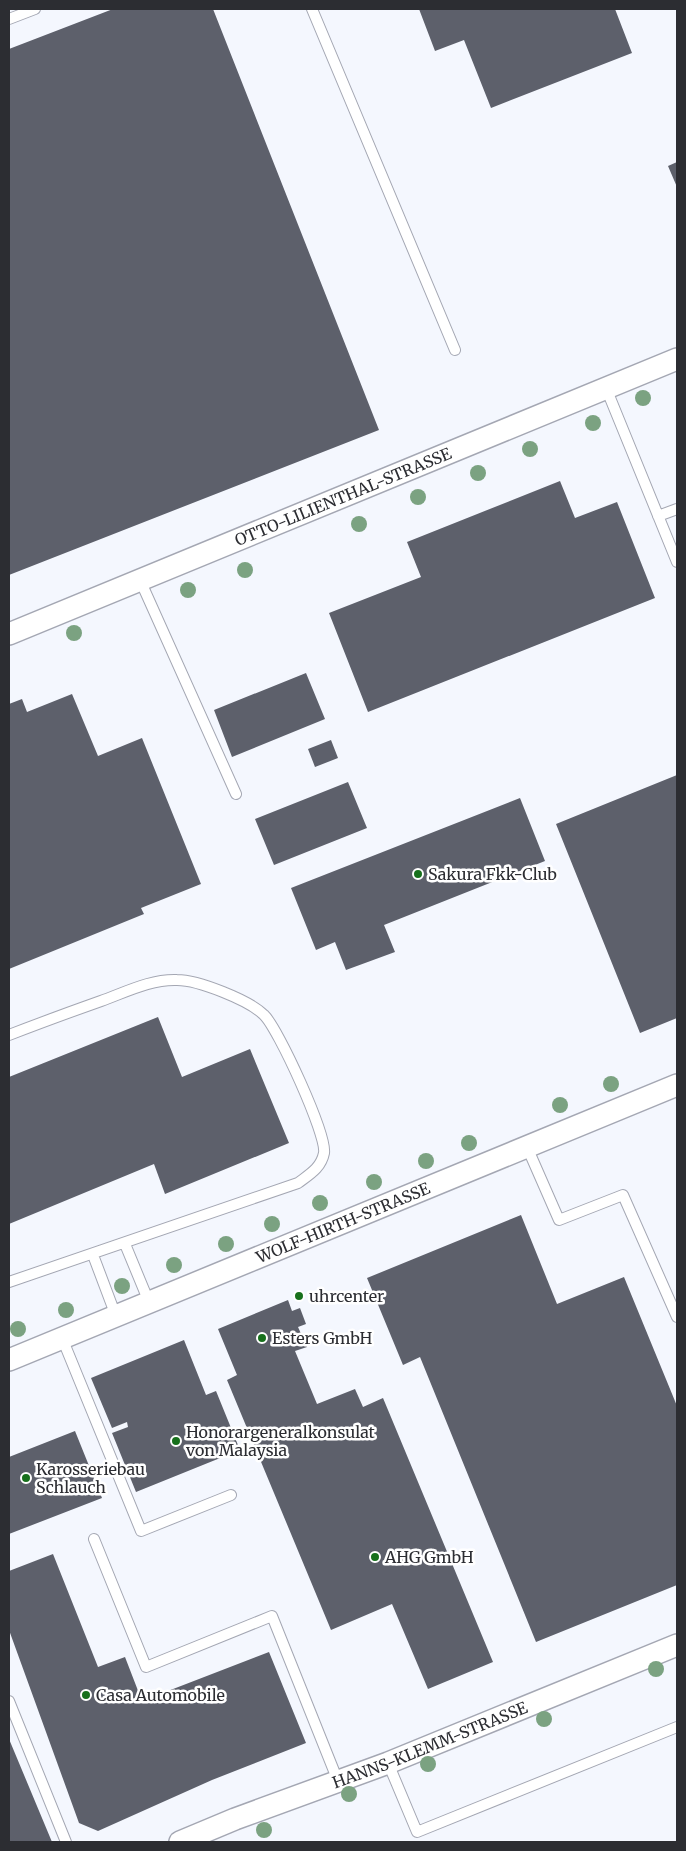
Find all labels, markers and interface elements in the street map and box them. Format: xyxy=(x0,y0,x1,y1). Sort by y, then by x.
street label: OTTO-LILIENTHAL-STRASSE xyxy=(232,443,455,550)
place label: Sakura Fkk-Club xyxy=(428,864,557,884)
marker: Sakura Fkk-Club xyxy=(412,868,424,880)
street label: WOLF-HIRTH-STRASSE xyxy=(252,1178,433,1268)
place label: uhrcenter xyxy=(309,1286,384,1306)
marker: uhrcenter xyxy=(293,1290,305,1302)
place label: Esters GmbH xyxy=(272,1328,372,1348)
marker: Esters GmbH xyxy=(256,1332,268,1344)
place label: Honorargeneralkonsulat von Malaysia xyxy=(185,1422,376,1460)
marker: Honorargeneralkonsulat von Malaysia xyxy=(170,1435,182,1447)
place label: Karosseriebau Schlauch xyxy=(36,1459,145,1497)
marker: Karosseriebau Schlauch xyxy=(20,1472,32,1484)
place label: AHG GmbH xyxy=(384,1547,474,1567)
marker: AHG GmbH xyxy=(369,1551,381,1563)
place label: Casa Automobile xyxy=(96,1685,225,1705)
marker: Casa Automobile xyxy=(80,1689,92,1701)
street label: HANNS-KLEMM-STRASSE xyxy=(329,1697,531,1793)

